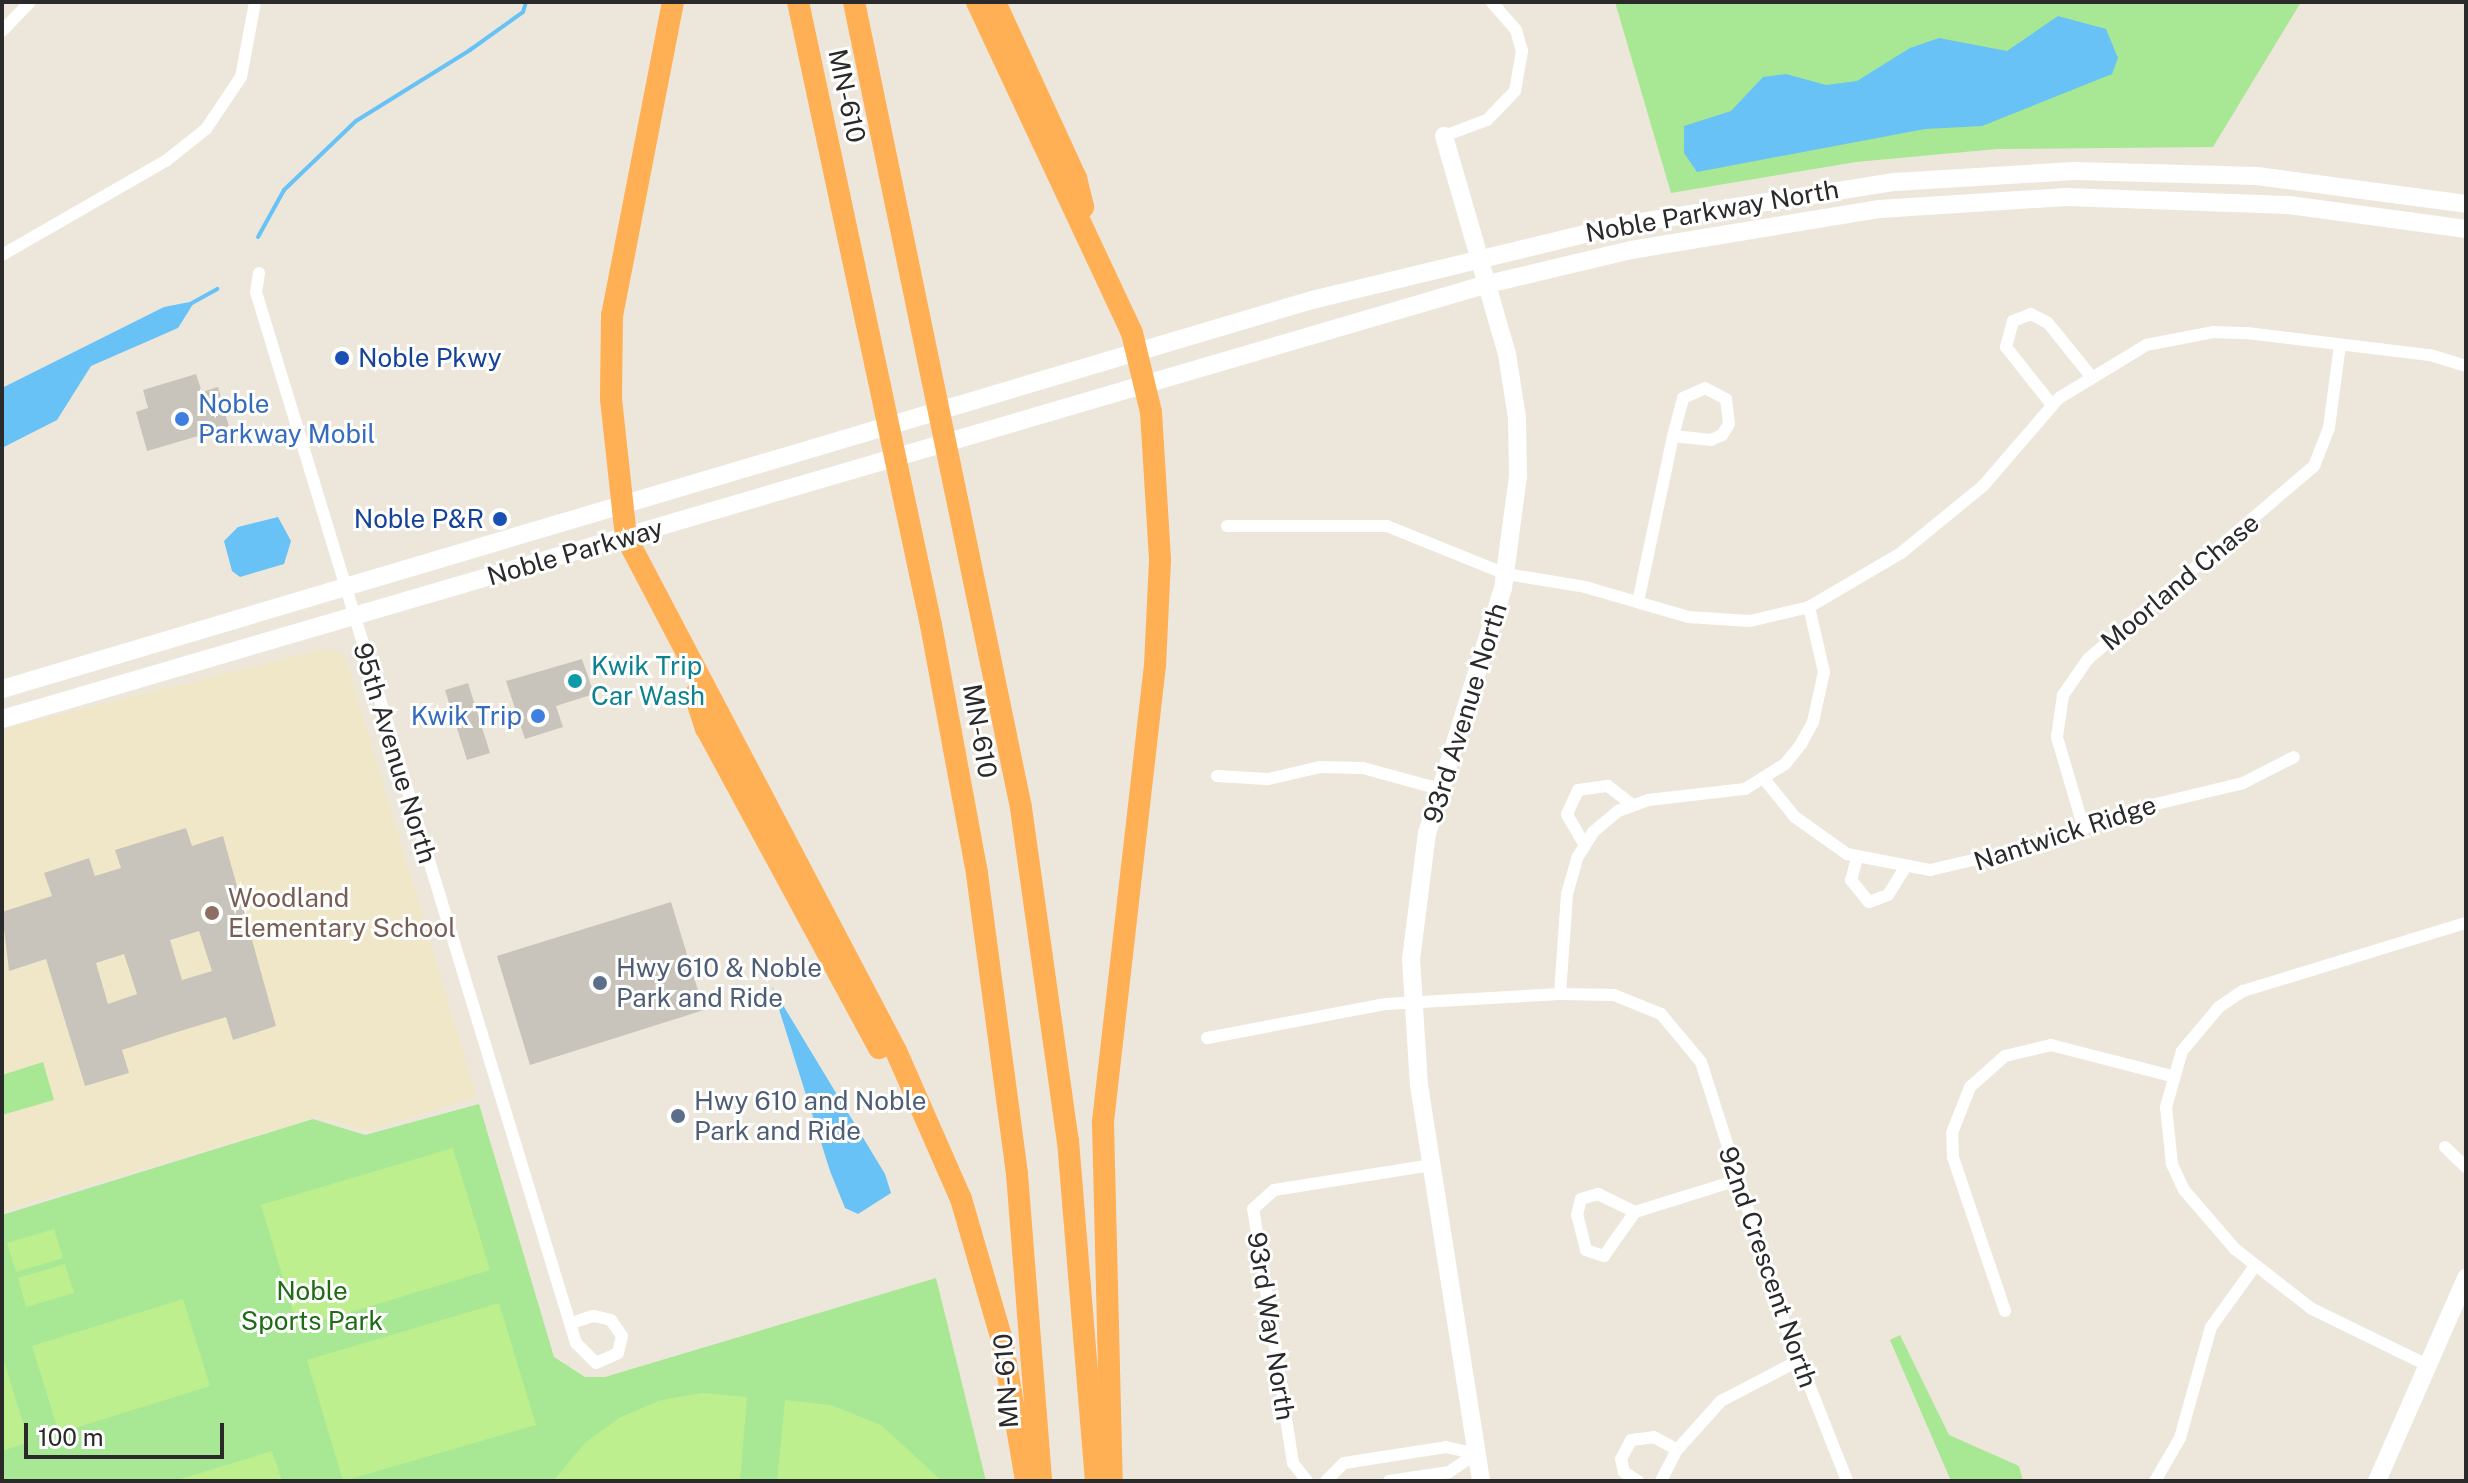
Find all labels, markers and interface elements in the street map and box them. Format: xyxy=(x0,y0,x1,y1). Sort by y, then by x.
street label: MN-610 xyxy=(822,46,872,146)
street label: Noble Parkway North xyxy=(1583,173,1841,249)
place label: Noble Pkwy xyxy=(358,342,502,374)
marker: Noble Pkwy xyxy=(333,349,351,367)
place label: Noble Parkway Mobil xyxy=(198,388,375,450)
marker: Noble Parkway Mobil xyxy=(173,410,191,428)
place label: Noble P&R xyxy=(354,503,484,535)
street label: Moorland Chase xyxy=(2095,507,2265,657)
marker: Noble P&R xyxy=(491,510,509,528)
street label: Noble Parkway xyxy=(483,512,667,592)
street label: 93rd Avenue North xyxy=(1417,599,1513,827)
street label: 95th Avenue North xyxy=(347,639,443,867)
place label: Kwik Trip Car Wash xyxy=(591,650,706,712)
marker: Kwik Trip Car Wash xyxy=(566,672,584,690)
street label: MN-610 xyxy=(956,681,1004,781)
place label: Kwik Trip xyxy=(411,700,522,732)
marker: Kwik Trip xyxy=(529,707,547,725)
street label: Nantwick Ridge xyxy=(1970,789,2160,877)
place label: Woodland Elementary School xyxy=(228,882,456,944)
marker: Woodland Elementary School xyxy=(203,904,221,922)
place label: Hwy 610 & Noble Park and Ride xyxy=(616,952,822,1014)
marker: Hwy 610 & Noble Park and Ride xyxy=(591,974,609,992)
place label: Hwy 610 and Noble Park and Ride xyxy=(694,1085,926,1146)
marker: Hwy 610 and Noble Park and Ride xyxy=(669,1107,687,1125)
street label: 92nd Crescent North xyxy=(1712,1142,1824,1392)
street label: 93rd Way North xyxy=(1241,1229,1301,1423)
park label: Noble Sports Park xyxy=(241,1275,383,1336)
street label: MN-610 xyxy=(987,1332,1025,1430)
scale bar xyxy=(28,1407,228,1457)
text: 100 m xyxy=(38,1423,104,1451)

